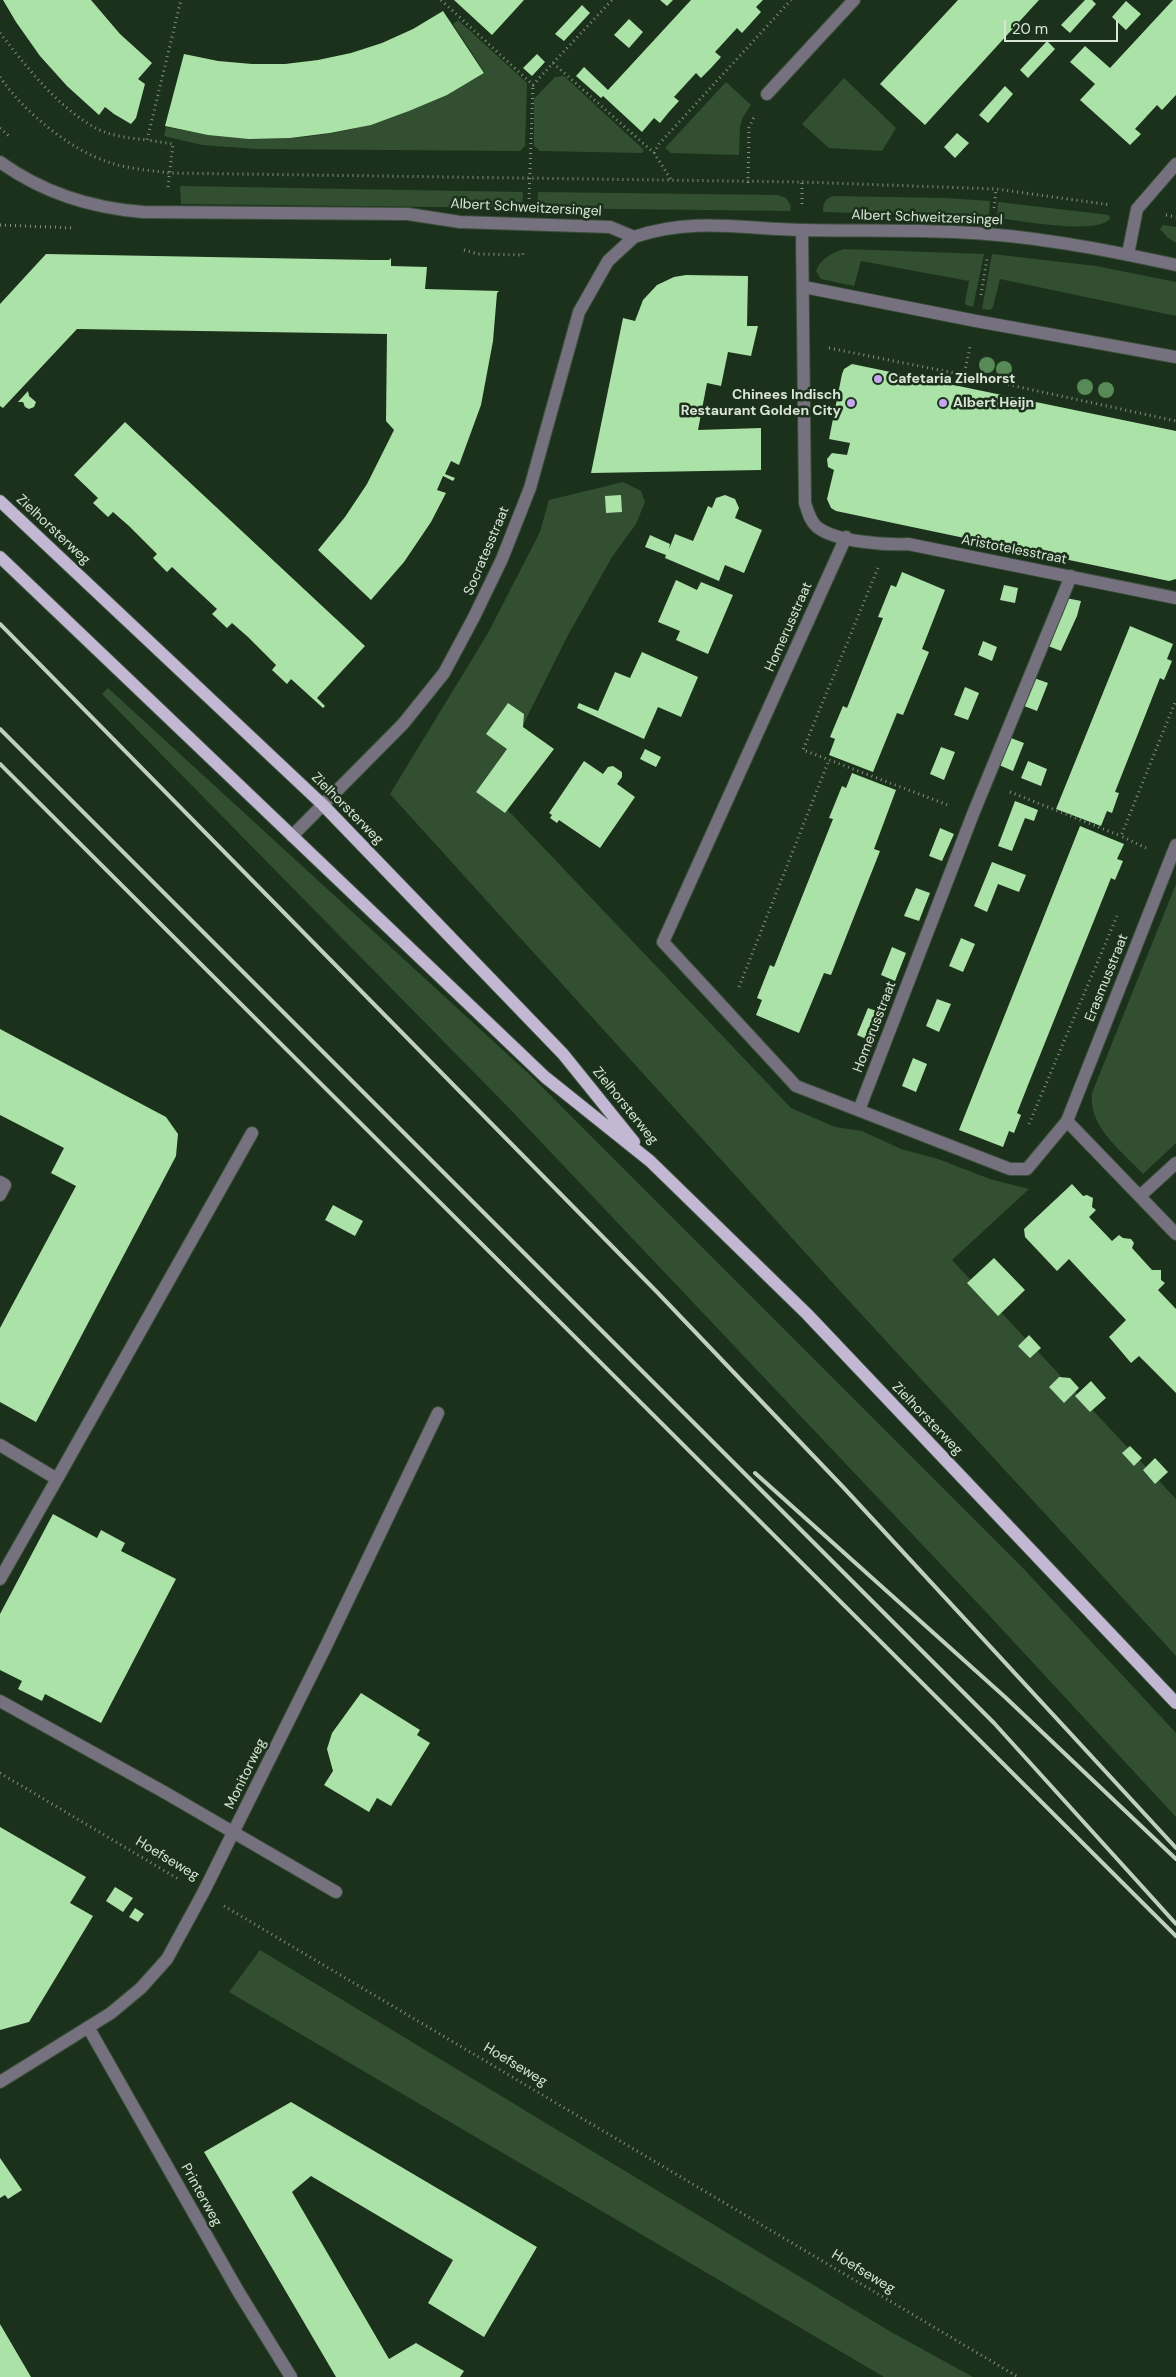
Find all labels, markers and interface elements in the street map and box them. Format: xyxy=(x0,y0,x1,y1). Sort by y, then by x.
scale bar xyxy=(1006,10,1120,42)
text: 20 m xyxy=(1012,19,1048,39)
street label: Albert Schweitzersingel xyxy=(450,196,602,220)
street label: Albert Schweitzersingel xyxy=(851,207,1003,229)
place label: Cafetaria Zielhorst xyxy=(888,371,1015,387)
marker: Cafetaria Zielhorst xyxy=(872,373,884,385)
place label: Chinees Indisch Restaurant Golden City xyxy=(681,387,841,420)
place label: Albert Heijn xyxy=(953,395,1034,411)
marker: Chinees Indisch Restaurant Golden City xyxy=(845,397,857,409)
marker: Albert Heijn xyxy=(937,397,949,409)
street label: Zielhorsterweg xyxy=(13,492,93,568)
street label: Socratesstraat xyxy=(461,504,513,598)
street label: Aristotelesstraat xyxy=(960,532,1068,568)
street label: Homerusstraat xyxy=(762,580,816,674)
street label: Zielhorsterweg xyxy=(308,770,386,848)
street label: Erasmusstraat xyxy=(1082,932,1132,1024)
street label: Homerusstraat xyxy=(850,979,900,1075)
street label: Zielhorsterweg xyxy=(589,1064,661,1148)
street label: Zielhorsterweg xyxy=(888,1379,966,1459)
street label: Monitorweg xyxy=(222,1736,270,1812)
street label: Hoefseweg xyxy=(132,1833,202,1885)
street label: Hoefseweg xyxy=(480,2039,550,2091)
street label: Printerweg xyxy=(177,2161,225,2229)
street label: Hoefseweg xyxy=(828,2246,898,2298)

